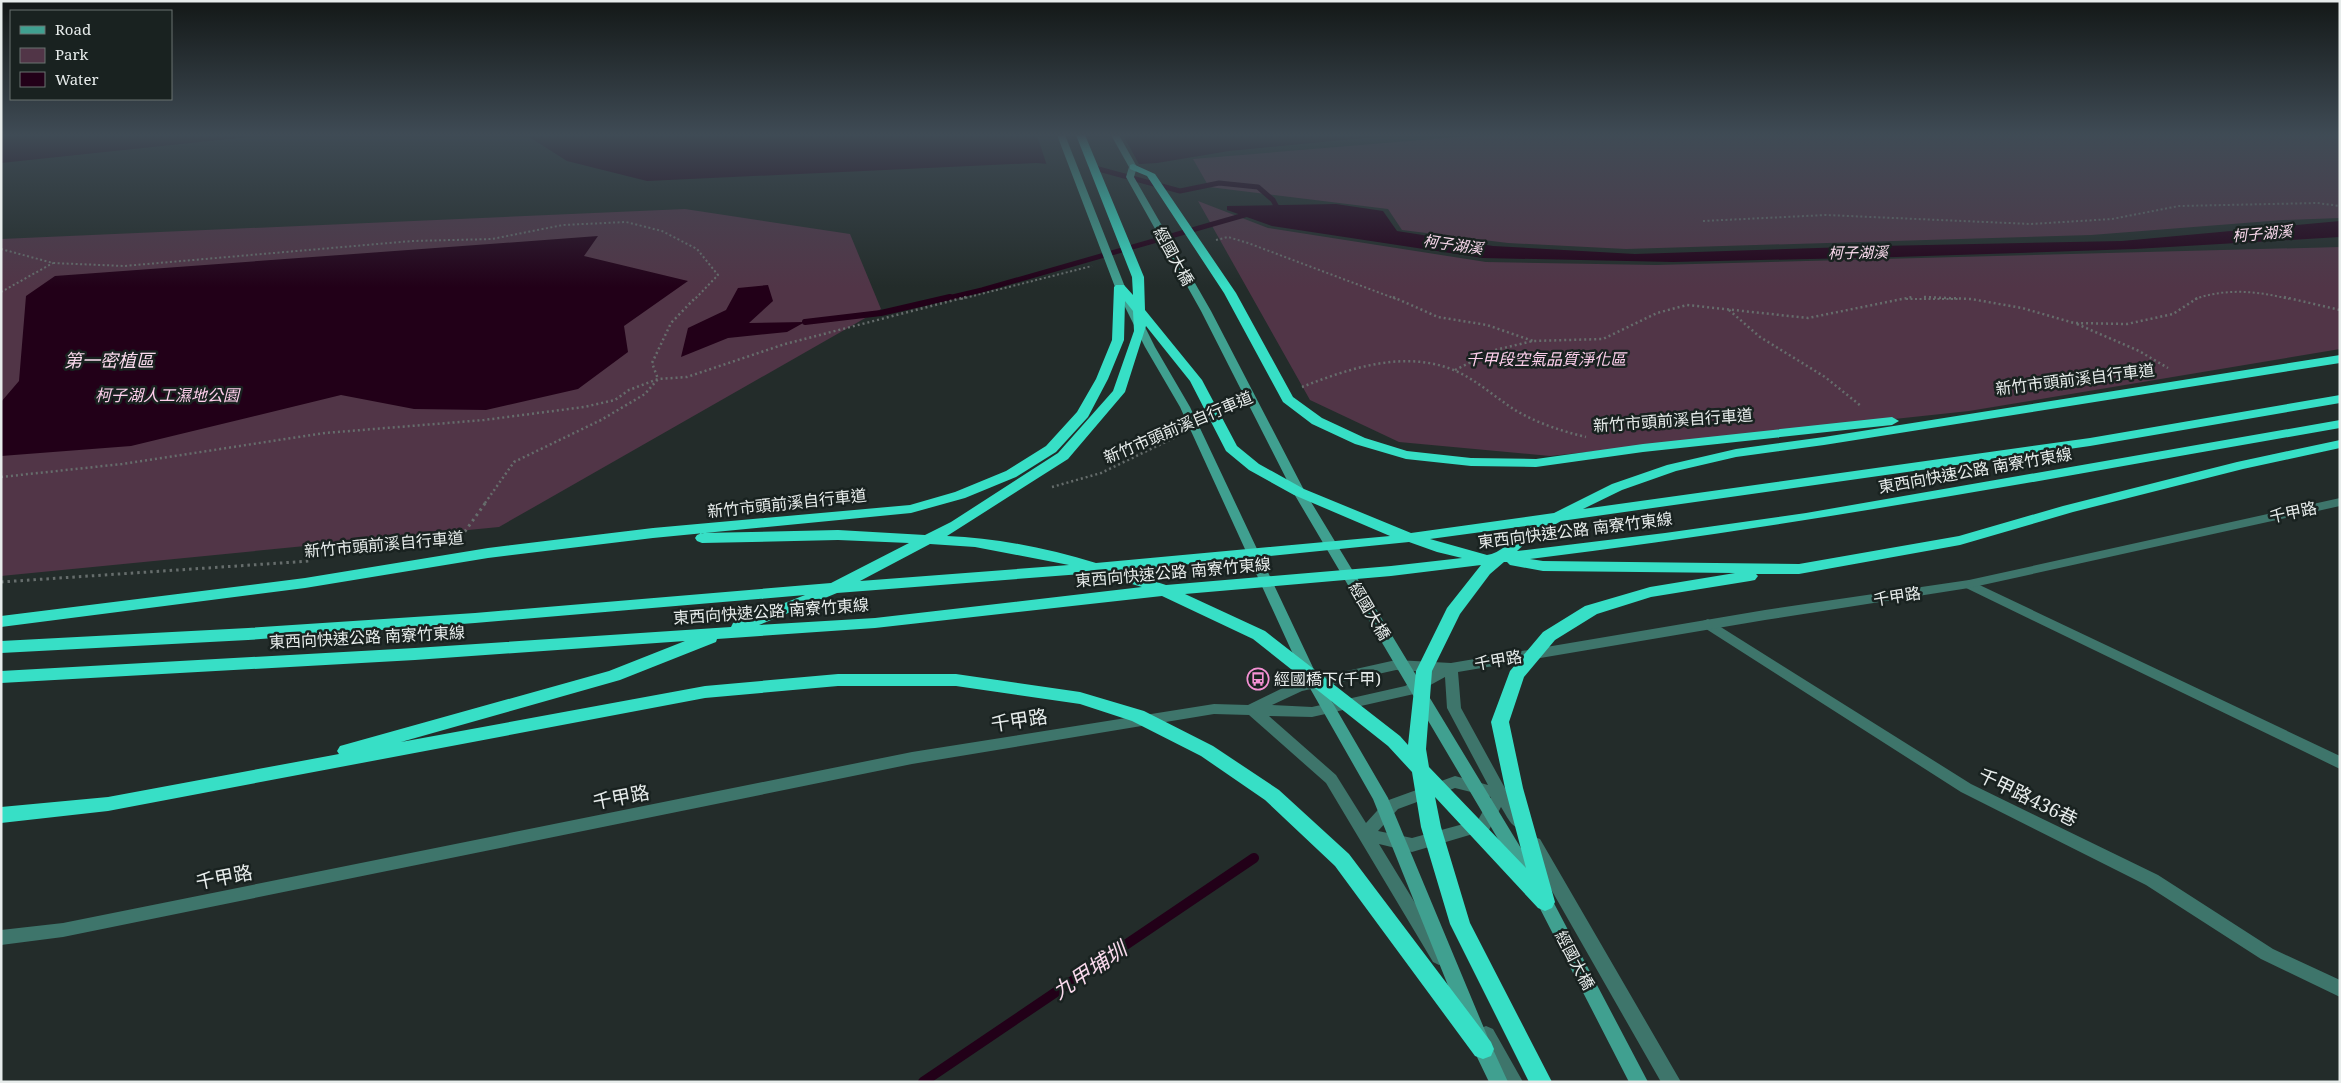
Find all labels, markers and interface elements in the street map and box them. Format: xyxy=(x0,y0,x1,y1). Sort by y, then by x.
legend xyxy=(10,10,172,100)
text: Road xyxy=(55,19,91,39)
text: Park xyxy=(55,44,89,64)
text: Water xyxy=(55,69,98,89)
water label: 柯子湖溪 xyxy=(2231,220,2295,246)
street label: 經國大橋 xyxy=(1149,223,1199,289)
water label: 柯子湖溪 xyxy=(1422,230,1486,258)
water label: 柯子湖溪 xyxy=(1828,241,1890,263)
water label: 第一密植區 xyxy=(64,348,156,372)
park label: 千甲段空氣品質淨化區 xyxy=(1466,348,1628,370)
street label: 新竹市頭前溪自行車道 xyxy=(1994,358,2156,400)
park label: 柯子湖人工濕地公園 xyxy=(95,384,241,406)
street label: 新竹市頭前溪自行車道 xyxy=(1100,386,1256,468)
street label: 新竹市頭前溪自行車道 xyxy=(1592,403,1754,437)
street label: 東西向快速公路 南寮竹東線 xyxy=(1876,442,2074,498)
street label: 新竹市頭前溪自行車道 xyxy=(706,484,868,522)
street label: 千甲路 xyxy=(2267,496,2319,528)
street label: 東西向快速公路 南寮竹東線 xyxy=(1476,507,1674,553)
street label: 新竹市頭前溪自行車道 xyxy=(303,526,465,562)
street label: 東西向快速公路 南寮竹東線 xyxy=(1074,552,1272,592)
street label: 經國大橋 xyxy=(1344,578,1396,644)
street label: 千甲路 xyxy=(1872,581,1922,611)
street label: 東西向快速公路 南寮竹東線 xyxy=(672,593,870,629)
street label: 東西向快速公路 南寮竹東線 xyxy=(268,621,466,653)
street label: 千甲路 xyxy=(1472,645,1524,675)
bus stop icon: 經國橋下(千甲) xyxy=(1246,667,1270,691)
place label: 經國橋下(千甲) xyxy=(1274,668,1381,690)
street label: 千甲路 xyxy=(989,703,1049,737)
street label: 千甲路436巷 xyxy=(1974,762,2082,832)
street label: 千甲路 xyxy=(591,779,651,815)
street label: 千甲路 xyxy=(194,859,254,895)
street label: 經國大橋 xyxy=(1550,927,1600,993)
water label: 九甲埔圳 xyxy=(1046,933,1134,1005)

